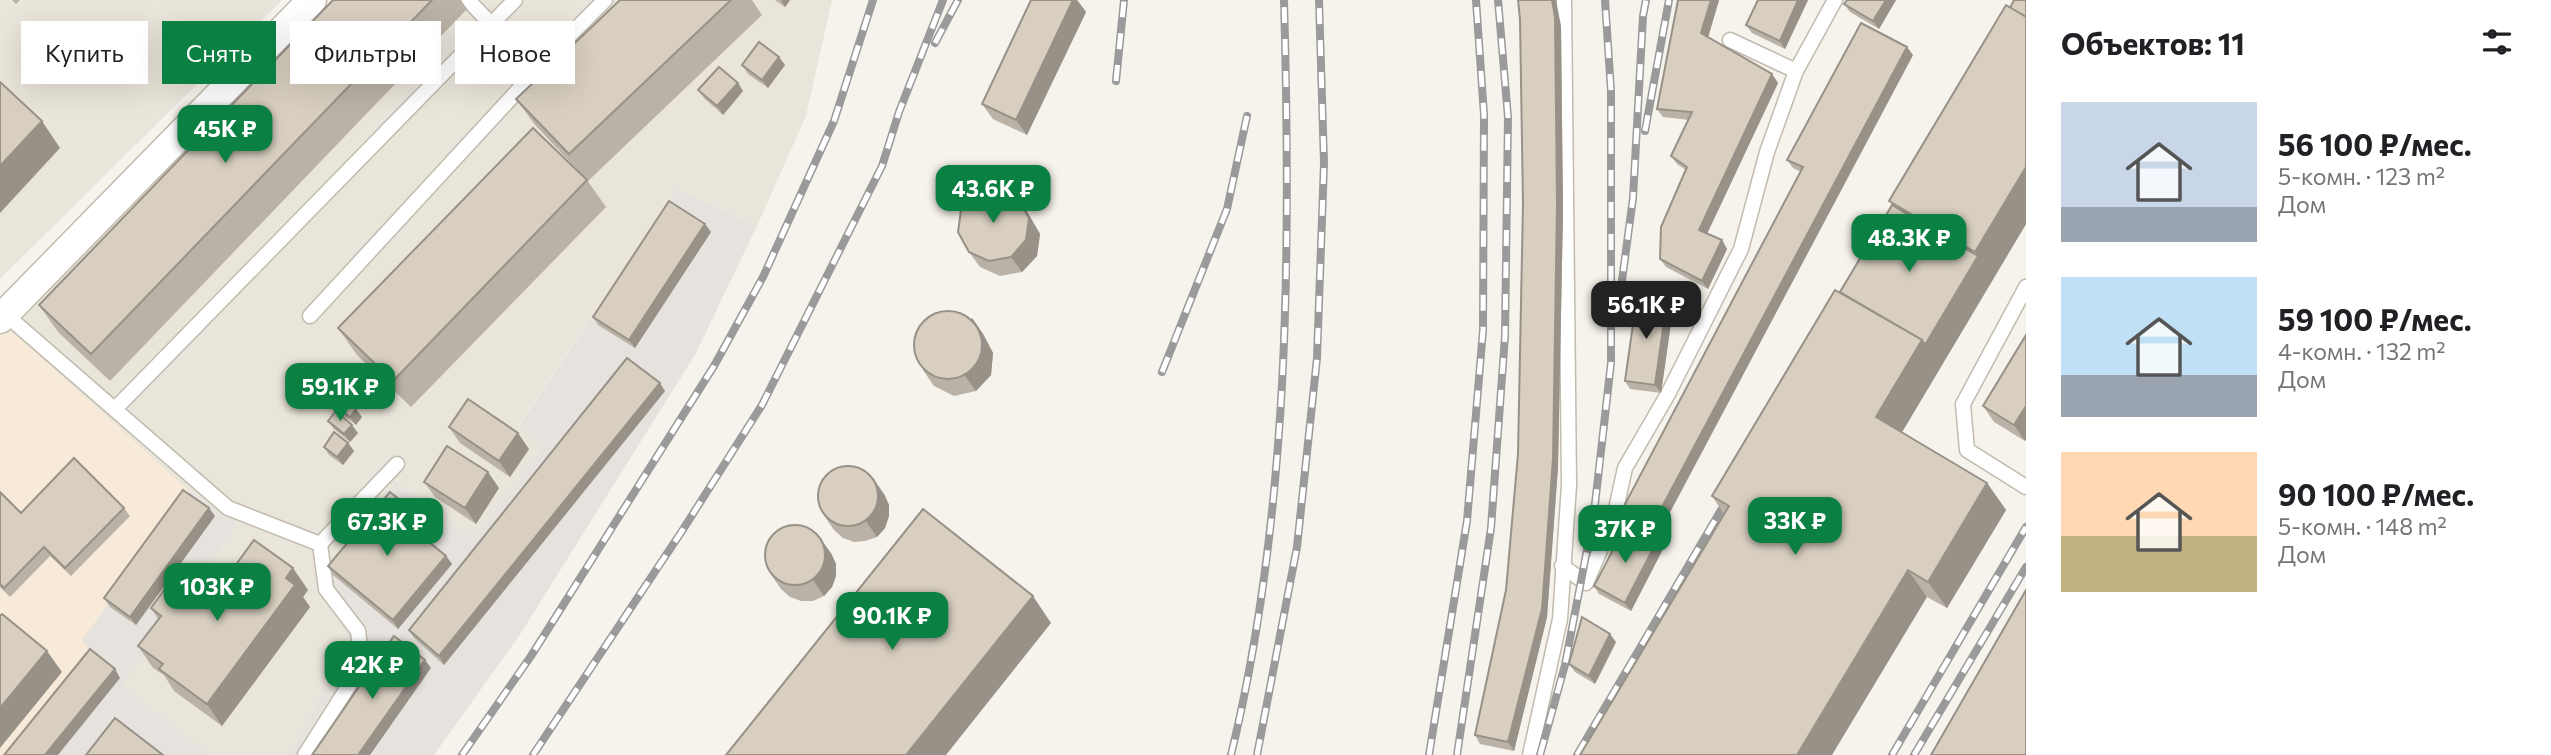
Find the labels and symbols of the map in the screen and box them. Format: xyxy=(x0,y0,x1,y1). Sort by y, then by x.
pin: 45K ₽ xyxy=(176,106,274,165)
pin: 43.6K ₽ xyxy=(928,166,1058,225)
pin: 48.3K ₽ xyxy=(1844,215,1974,274)
pin: 56.1K ₽ xyxy=(1581,282,1711,341)
pin: 59.1K ₽ xyxy=(275,364,405,423)
pin: 67.3K ₽ xyxy=(322,498,452,558)
pin: 33K ₽ xyxy=(1746,498,1844,557)
pin: 37K ₽ xyxy=(1576,505,1674,565)
pin: 103K ₽ xyxy=(160,564,274,623)
pin: 90.1K ₽ xyxy=(827,592,957,652)
pin: 42K ₽ xyxy=(323,642,421,701)

